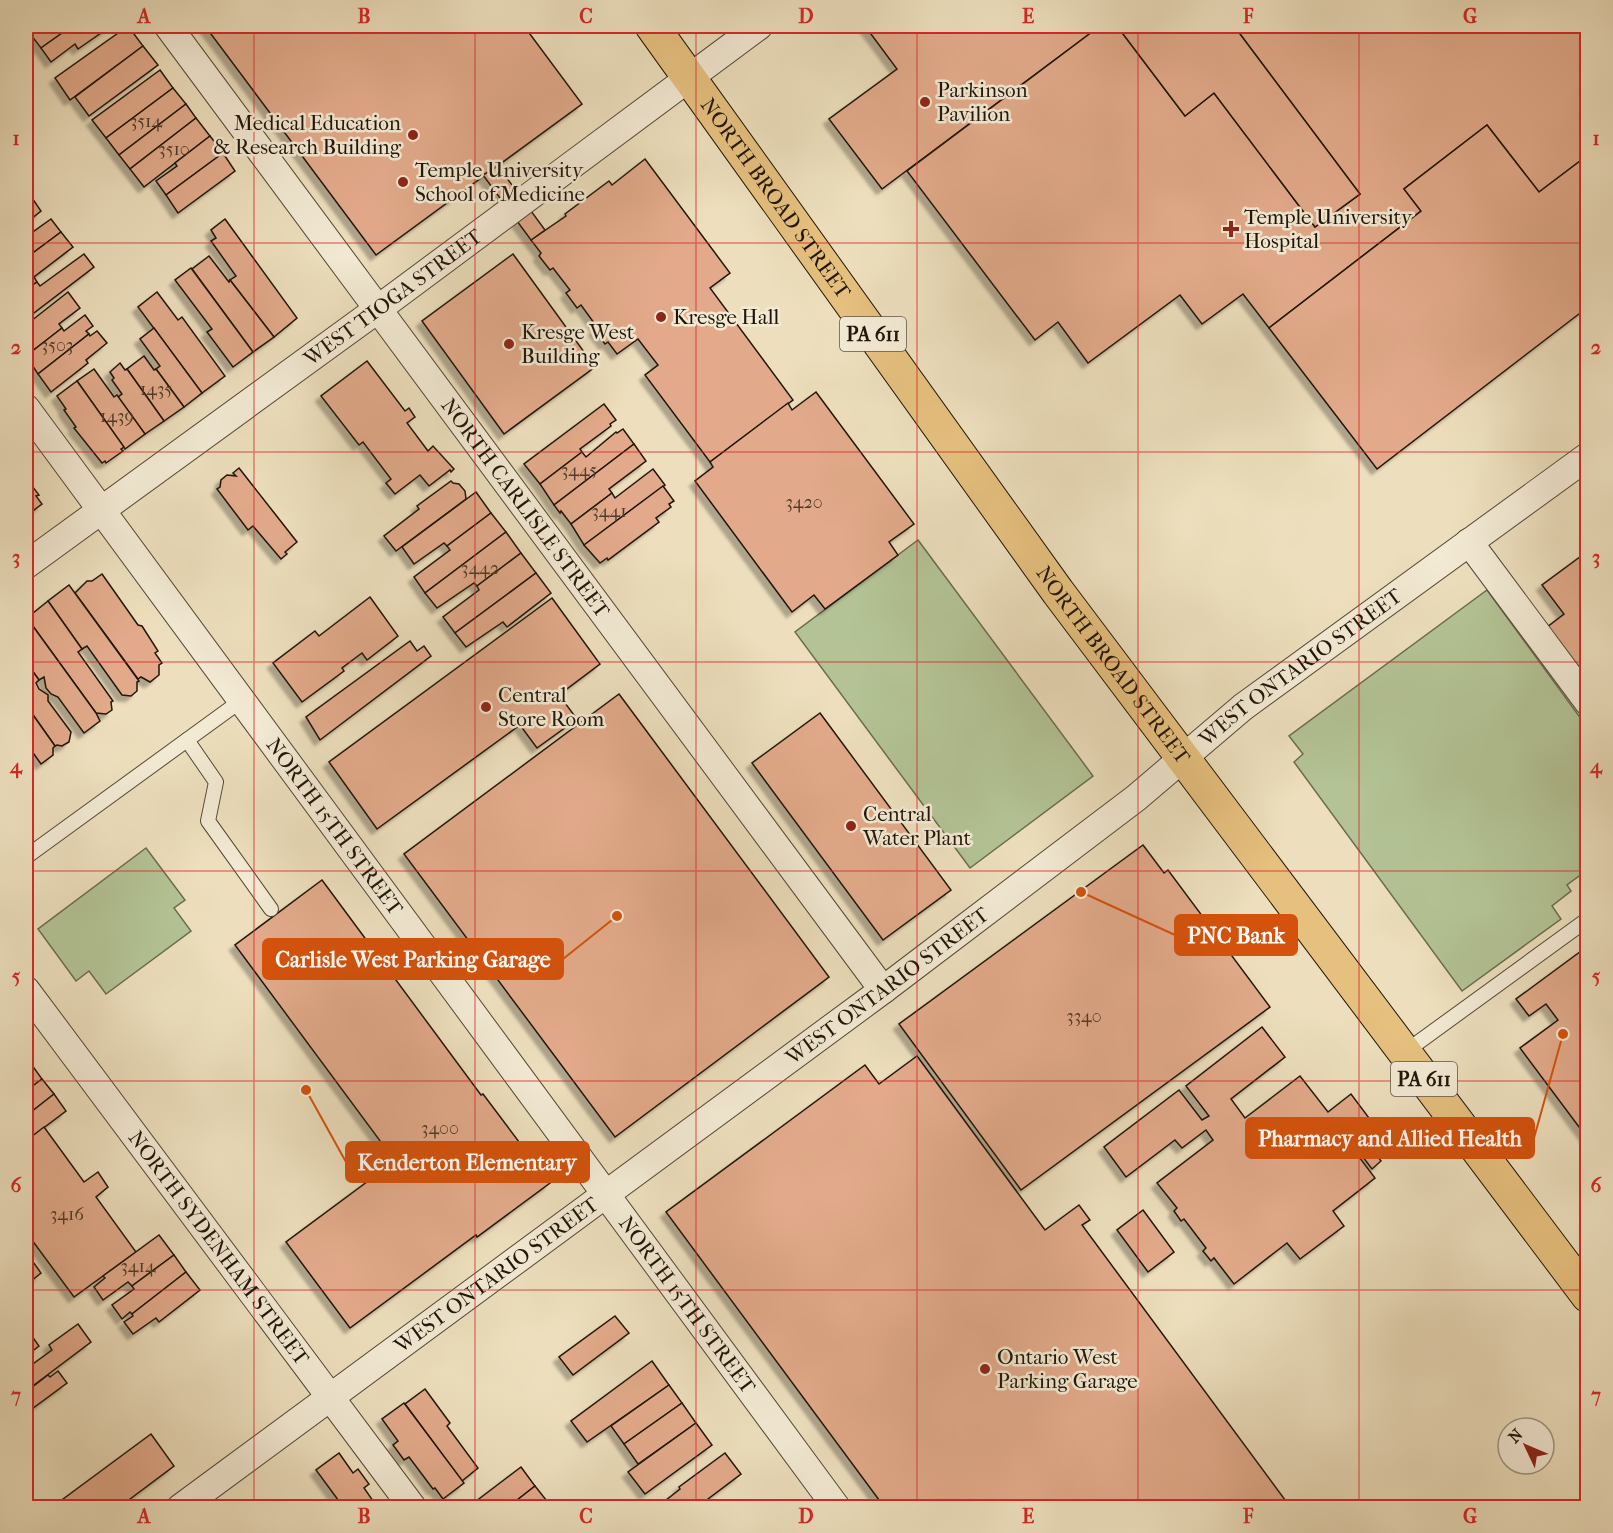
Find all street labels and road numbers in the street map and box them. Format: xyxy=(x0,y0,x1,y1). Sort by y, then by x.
street label: NORTH BROAD STREET xyxy=(696,93,856,304)
street label: WEST TIOGA STREET xyxy=(298,224,487,371)
road number: PA 611 xyxy=(840,317,906,351)
street label: NORTH CARLISLE STREET xyxy=(436,394,615,623)
street label: NORTH BROAD STREET xyxy=(1031,562,1195,769)
street label: WEST ONTARIO STREET xyxy=(1193,583,1407,752)
street label: NORTH 15TH STREET xyxy=(261,733,408,920)
street label: WEST ONTARIO STREET xyxy=(780,902,994,1070)
road number: PA 611 xyxy=(1391,1062,1457,1096)
street label: NORTH SYDENHAM STREET xyxy=(124,1126,314,1370)
street label: WEST ONTARIO STREET xyxy=(389,1191,604,1358)
street label: NORTH 15TH STREET xyxy=(614,1211,761,1399)

